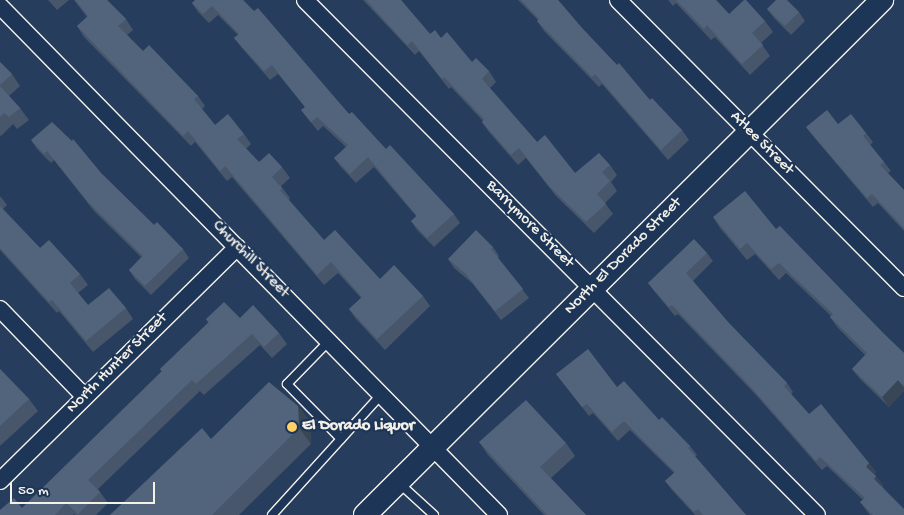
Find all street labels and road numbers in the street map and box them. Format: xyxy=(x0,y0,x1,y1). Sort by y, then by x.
street label: Atlee Street xyxy=(725,108,797,180)
street label: Barrymore Street xyxy=(481,177,577,273)
street label: North El Dorado Street xyxy=(561,194,687,320)
street label: Churchill Street xyxy=(207,217,293,303)
street label: North Hunter Street xyxy=(64,310,172,418)

